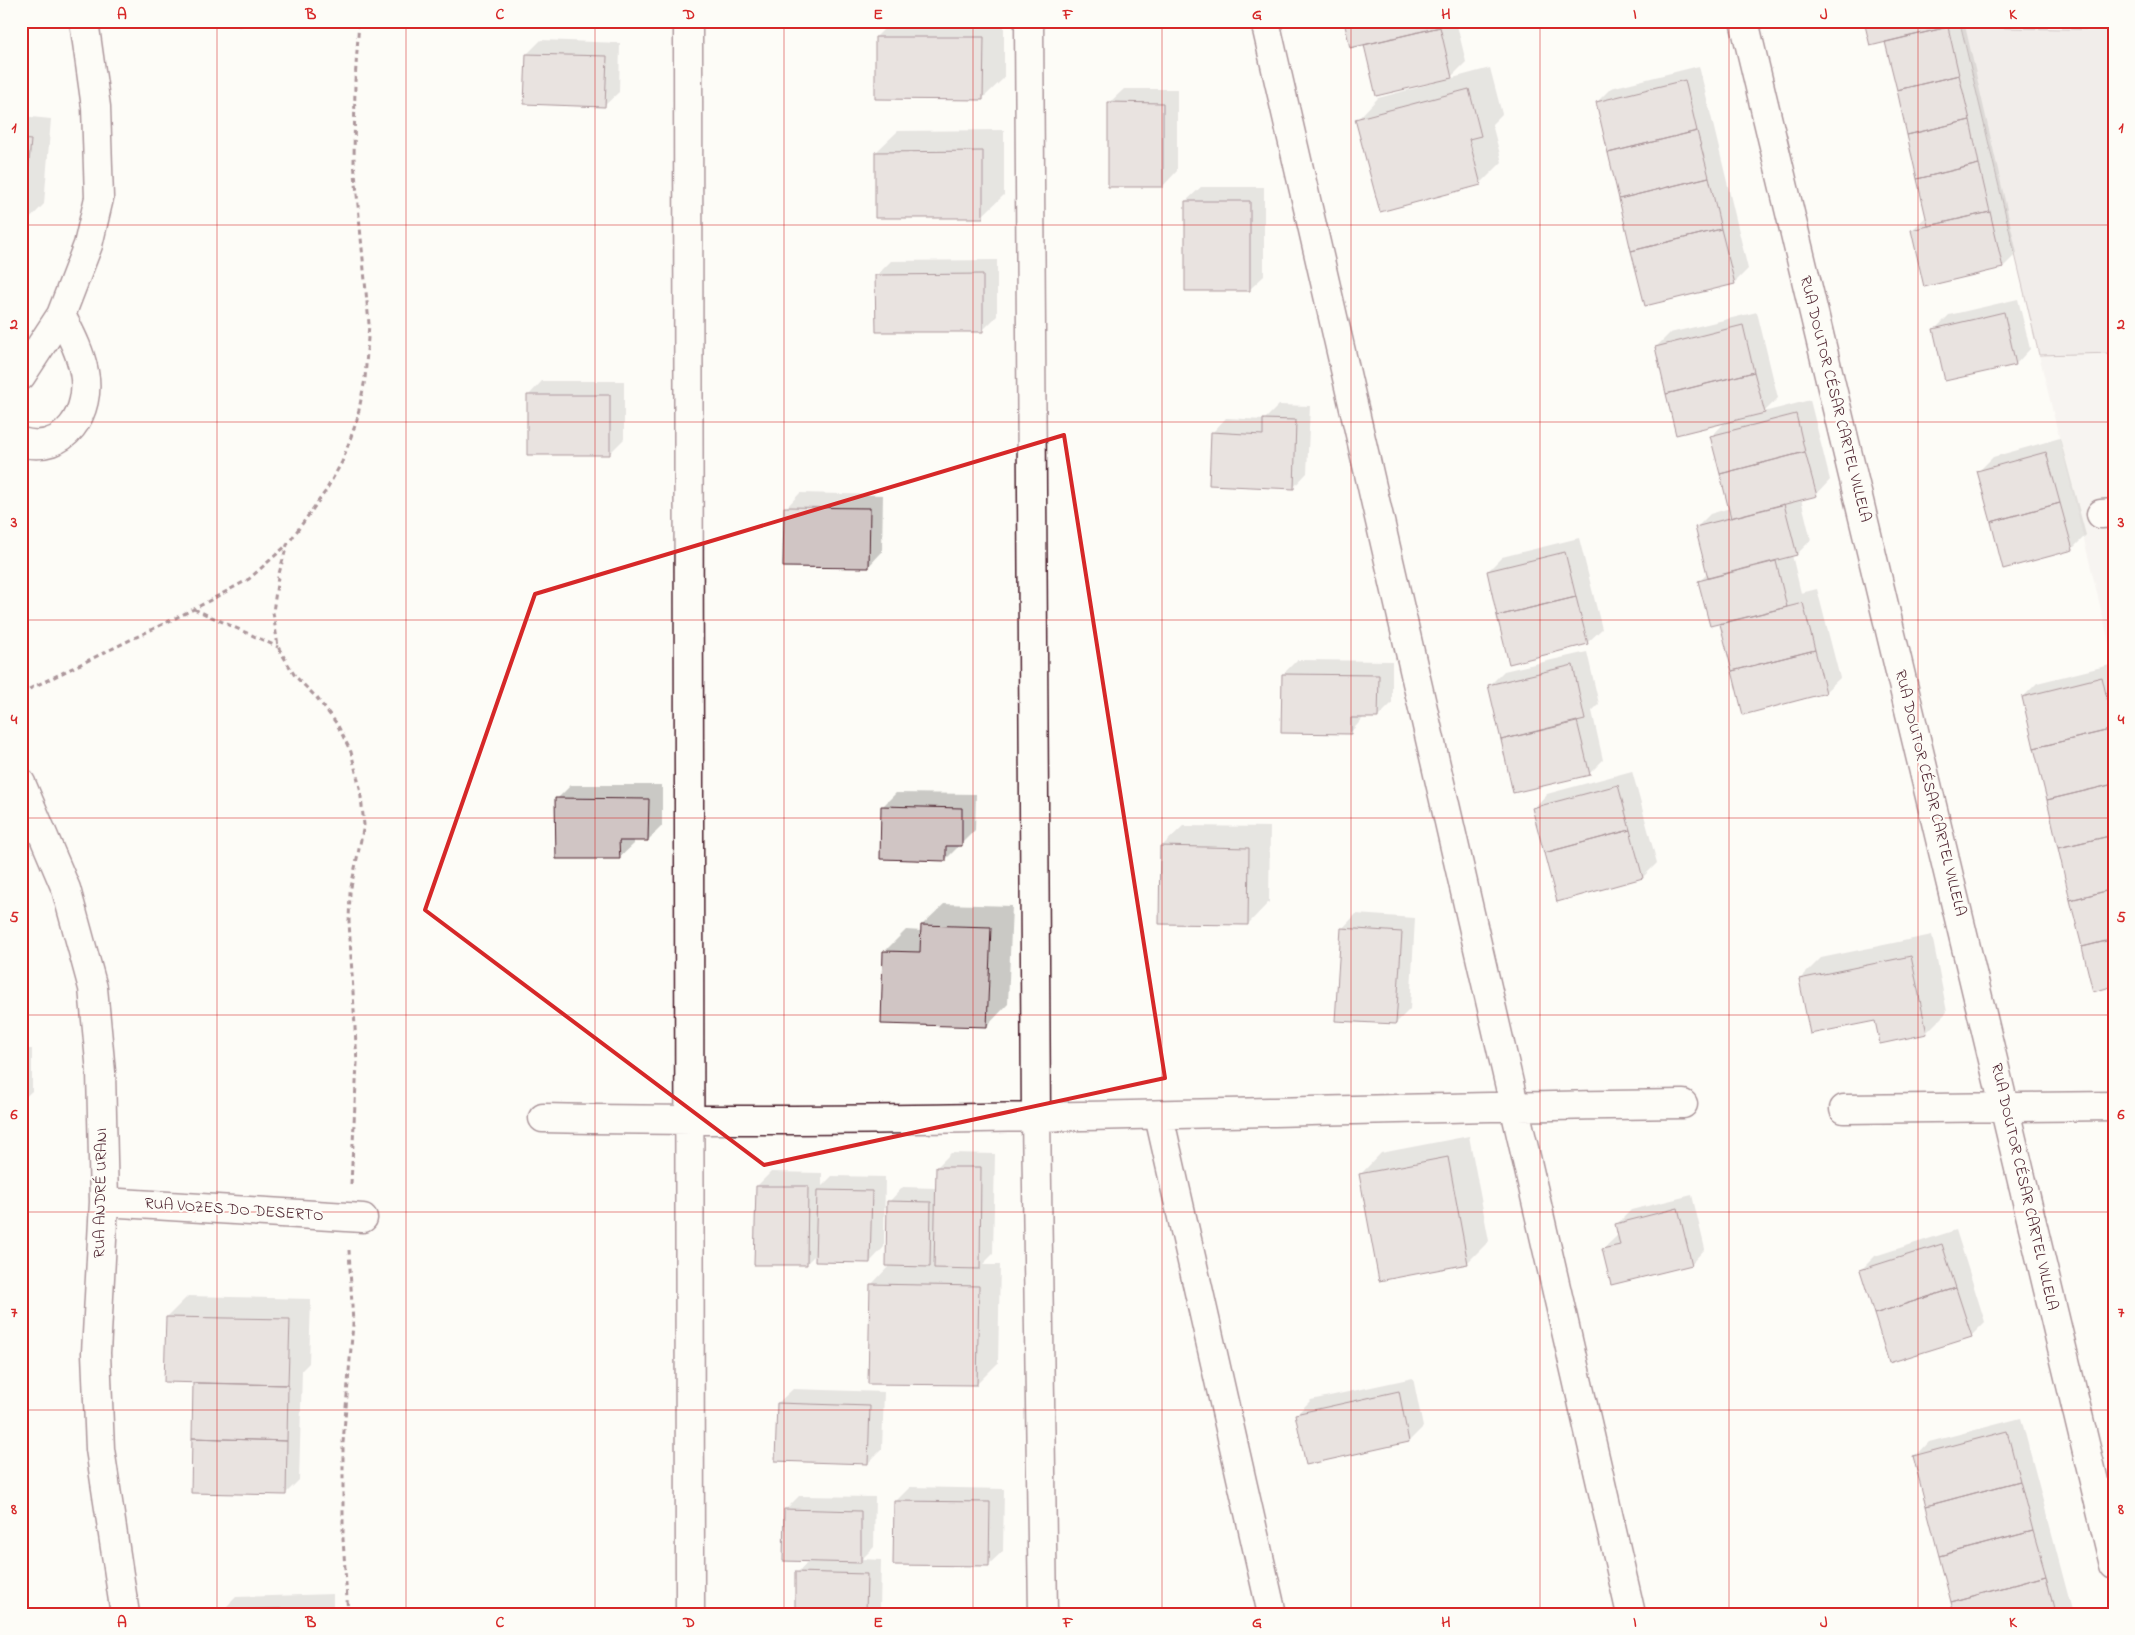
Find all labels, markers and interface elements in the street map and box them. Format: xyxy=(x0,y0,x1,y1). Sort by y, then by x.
text: A xyxy=(117,3,127,27)
text: B xyxy=(305,3,317,27)
text: C xyxy=(496,3,505,27)
text: D xyxy=(682,3,695,27)
text: E xyxy=(873,3,883,27)
text: F xyxy=(1062,3,1074,27)
text: G xyxy=(1252,3,1262,27)
text: H xyxy=(1441,3,1451,27)
text: I xyxy=(1633,3,1637,27)
text: J xyxy=(1820,3,1828,27)
text: K xyxy=(2009,3,2018,27)
text: 1 xyxy=(11,116,17,140)
text: 1 xyxy=(2118,116,2124,140)
street label: RUA DOUTOR CÉSAR CARTEL VILLELA xyxy=(1793,273,1877,525)
text: 2 xyxy=(9,313,18,337)
text: 2 xyxy=(2116,313,2125,337)
text: 3 xyxy=(10,511,18,535)
text: 3 xyxy=(2117,511,2125,535)
street label: RUA DOUTOR CÉSAR CARTEL VILLELA xyxy=(1888,667,1972,919)
text: 4 xyxy=(10,708,18,732)
text: 4 xyxy=(2117,708,2125,732)
text: 5 xyxy=(9,906,19,930)
text: 5 xyxy=(2116,906,2126,930)
street label: RUA DOUTOR CÉSAR CARTEL VILLELA xyxy=(1984,1061,2064,1313)
text: 6 xyxy=(9,1103,18,1127)
text: 6 xyxy=(2116,1103,2125,1127)
street label: RUA ANDRÉ URANI xyxy=(88,1128,114,1258)
street label: RUA VOZES DO DESERTO xyxy=(144,1192,324,1228)
text: 7 xyxy=(11,1301,18,1325)
text: 7 xyxy=(2118,1301,2125,1325)
text: 8 xyxy=(10,1498,17,1522)
text: 8 xyxy=(2117,1498,2124,1522)
text: A xyxy=(117,1611,127,1635)
text: B xyxy=(305,1611,317,1635)
text: C xyxy=(496,1611,505,1635)
text: D xyxy=(682,1611,695,1635)
text: E xyxy=(873,1611,883,1635)
text: F xyxy=(1062,1611,1074,1635)
text: G xyxy=(1252,1611,1262,1635)
text: H xyxy=(1441,1611,1451,1635)
text: I xyxy=(1633,1611,1637,1635)
text: J xyxy=(1820,1611,1828,1635)
text: K xyxy=(2009,1611,2018,1635)

